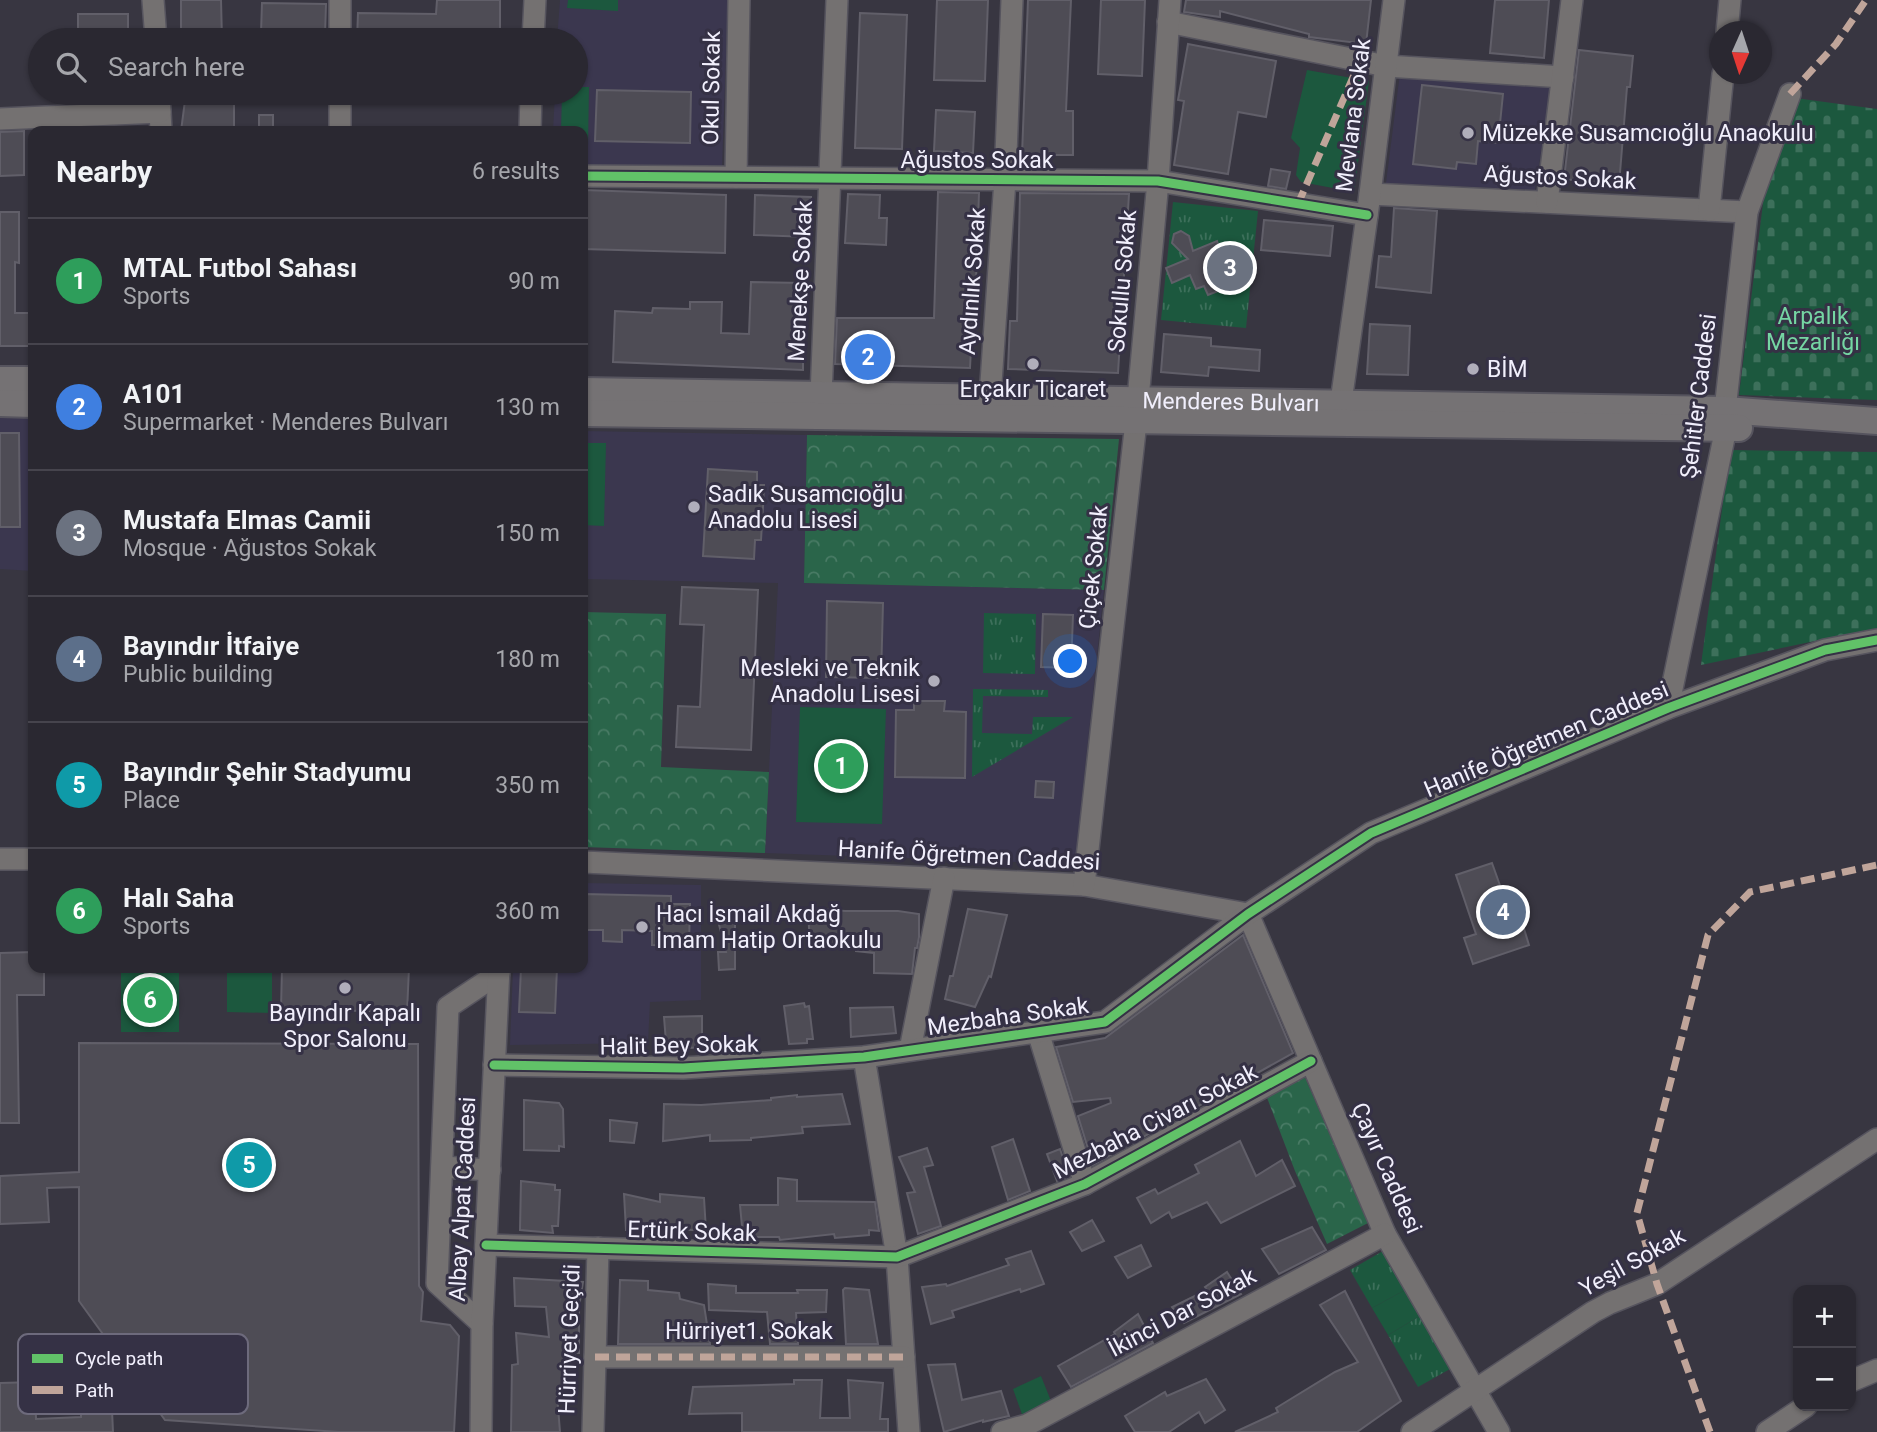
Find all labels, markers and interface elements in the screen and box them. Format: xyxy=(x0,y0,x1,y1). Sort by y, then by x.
north arrow xyxy=(1709,21,1772,84)
search box xyxy=(28,28,588,105)
street label: Okul Sokak xyxy=(697,30,726,145)
street label: Mevlana Sokak xyxy=(1331,36,1376,194)
icon: search xyxy=(52,48,90,86)
text: Search here xyxy=(108,52,245,82)
place label: Müzekke Susamcıoğlu Anaokulu xyxy=(1482,120,1814,147)
marker: Müzekke Susamcıoğlu Anaokulu xyxy=(1460,125,1476,141)
street label: Ağustos Sokak xyxy=(900,147,1054,174)
text: Nearby xyxy=(56,154,152,189)
text: 6 results xyxy=(472,158,560,185)
street label: Ağustos Sokak xyxy=(1483,160,1637,195)
street label: Menekşe Sokak xyxy=(783,199,818,362)
street label: Aydınlık Sokak xyxy=(954,206,991,356)
street label: Sokullu Sokak xyxy=(1103,208,1142,354)
pin: 3 xyxy=(1207,242,1253,294)
text: MTAL Futbol Sahası xyxy=(123,253,357,283)
text: 1 xyxy=(72,268,86,295)
text: 90 m xyxy=(508,268,560,295)
text: Sports xyxy=(123,283,190,310)
park label: Arpalık Mezarlığı xyxy=(1766,303,1860,356)
street label: Şehitler Caddesi xyxy=(1675,312,1722,480)
pin: 2 xyxy=(845,331,891,383)
marker: Erçakır Ticaret xyxy=(1025,356,1041,372)
place label: BİM xyxy=(1487,356,1528,383)
marker: BİM xyxy=(1465,361,1481,377)
place label: Erçakır Ticaret xyxy=(960,376,1106,403)
text: A101 xyxy=(123,379,185,409)
street label: Menderes Bulvarı xyxy=(1142,387,1320,417)
text: 2 xyxy=(72,394,86,421)
text: 130 m xyxy=(495,394,560,421)
text: Supermarket · Menderes Bulvarı xyxy=(123,409,448,436)
place label: Sadık Susamcıoğlu Anadolu Lisesi xyxy=(708,481,903,534)
marker: Sadık Susamcıoğlu Anadolu Lisesi xyxy=(686,499,702,515)
street label: Çiçek Sokak xyxy=(1074,503,1113,631)
text: Mustafa Elmas Camii xyxy=(123,505,371,535)
text: 3 xyxy=(72,520,86,547)
text: 150 m xyxy=(495,520,560,547)
text: Mosque · Ağustos Sokak xyxy=(123,535,377,562)
text: Bayındır İtfaiye xyxy=(123,631,299,661)
your location xyxy=(1053,644,1087,678)
text: 4 xyxy=(72,646,86,673)
text: 180 m xyxy=(495,646,560,673)
place label: Mesleki ve Teknik Anadolu Lisesi xyxy=(740,655,920,708)
text: Public building xyxy=(123,661,273,688)
marker: Mesleki ve Teknik Anadolu Lisesi xyxy=(926,673,942,689)
street label: Hanife Öğretmen Caddesi xyxy=(1420,675,1672,803)
pin: 1 xyxy=(818,740,864,792)
text: Bayındır Şehir Stadyumu xyxy=(123,757,411,787)
text: 5 xyxy=(72,772,86,799)
text: 350 m xyxy=(495,772,560,799)
text: Place xyxy=(123,787,180,814)
street label: Hanife Öğretmen Caddesi xyxy=(837,834,1101,876)
text: Halı Saha xyxy=(123,883,234,913)
pin: 4 xyxy=(1480,886,1526,938)
text: 6 xyxy=(72,898,86,925)
text: 360 m xyxy=(495,898,560,925)
place label: Hacı İsmail Akdağ İmam Hatip Ortaokulu xyxy=(656,901,881,954)
text: Sports xyxy=(123,913,190,940)
marker: Hacı İsmail Akdağ İmam Hatip Ortaokulu xyxy=(634,919,650,935)
pin: 6 xyxy=(127,974,173,1026)
marker: Bayındır Kapalı Spor Salonu xyxy=(337,980,353,996)
street label: Mezbaha Sokak xyxy=(926,992,1091,1041)
place label: Bayındır Kapalı Spor Salonu xyxy=(269,1000,421,1053)
street label: Halit Bey Sokak xyxy=(599,1031,759,1060)
street label: Mezbaha Civarı Sokak xyxy=(1048,1058,1262,1185)
street label: Albay Alpat Caddesi xyxy=(444,1096,481,1302)
street label: Çayır Caddesi xyxy=(1346,1099,1427,1238)
pin: 5 xyxy=(226,1139,272,1191)
street label: Ertürk Sokak xyxy=(627,1216,757,1247)
street label: Yeşil Sokak xyxy=(1575,1222,1690,1303)
street label: İkinci Dar Sokak xyxy=(1104,1262,1261,1363)
street label: Hürriyet Geçidi xyxy=(553,1263,586,1415)
map controls xyxy=(1793,1285,1856,1411)
button: + xyxy=(1793,1285,1856,1348)
street label: Hürriyet1. Sokak xyxy=(665,1318,833,1345)
legend xyxy=(18,1334,248,1414)
text: Cycle path xyxy=(75,1347,163,1370)
button: − xyxy=(1793,1348,1856,1411)
text: Path xyxy=(75,1379,114,1402)

